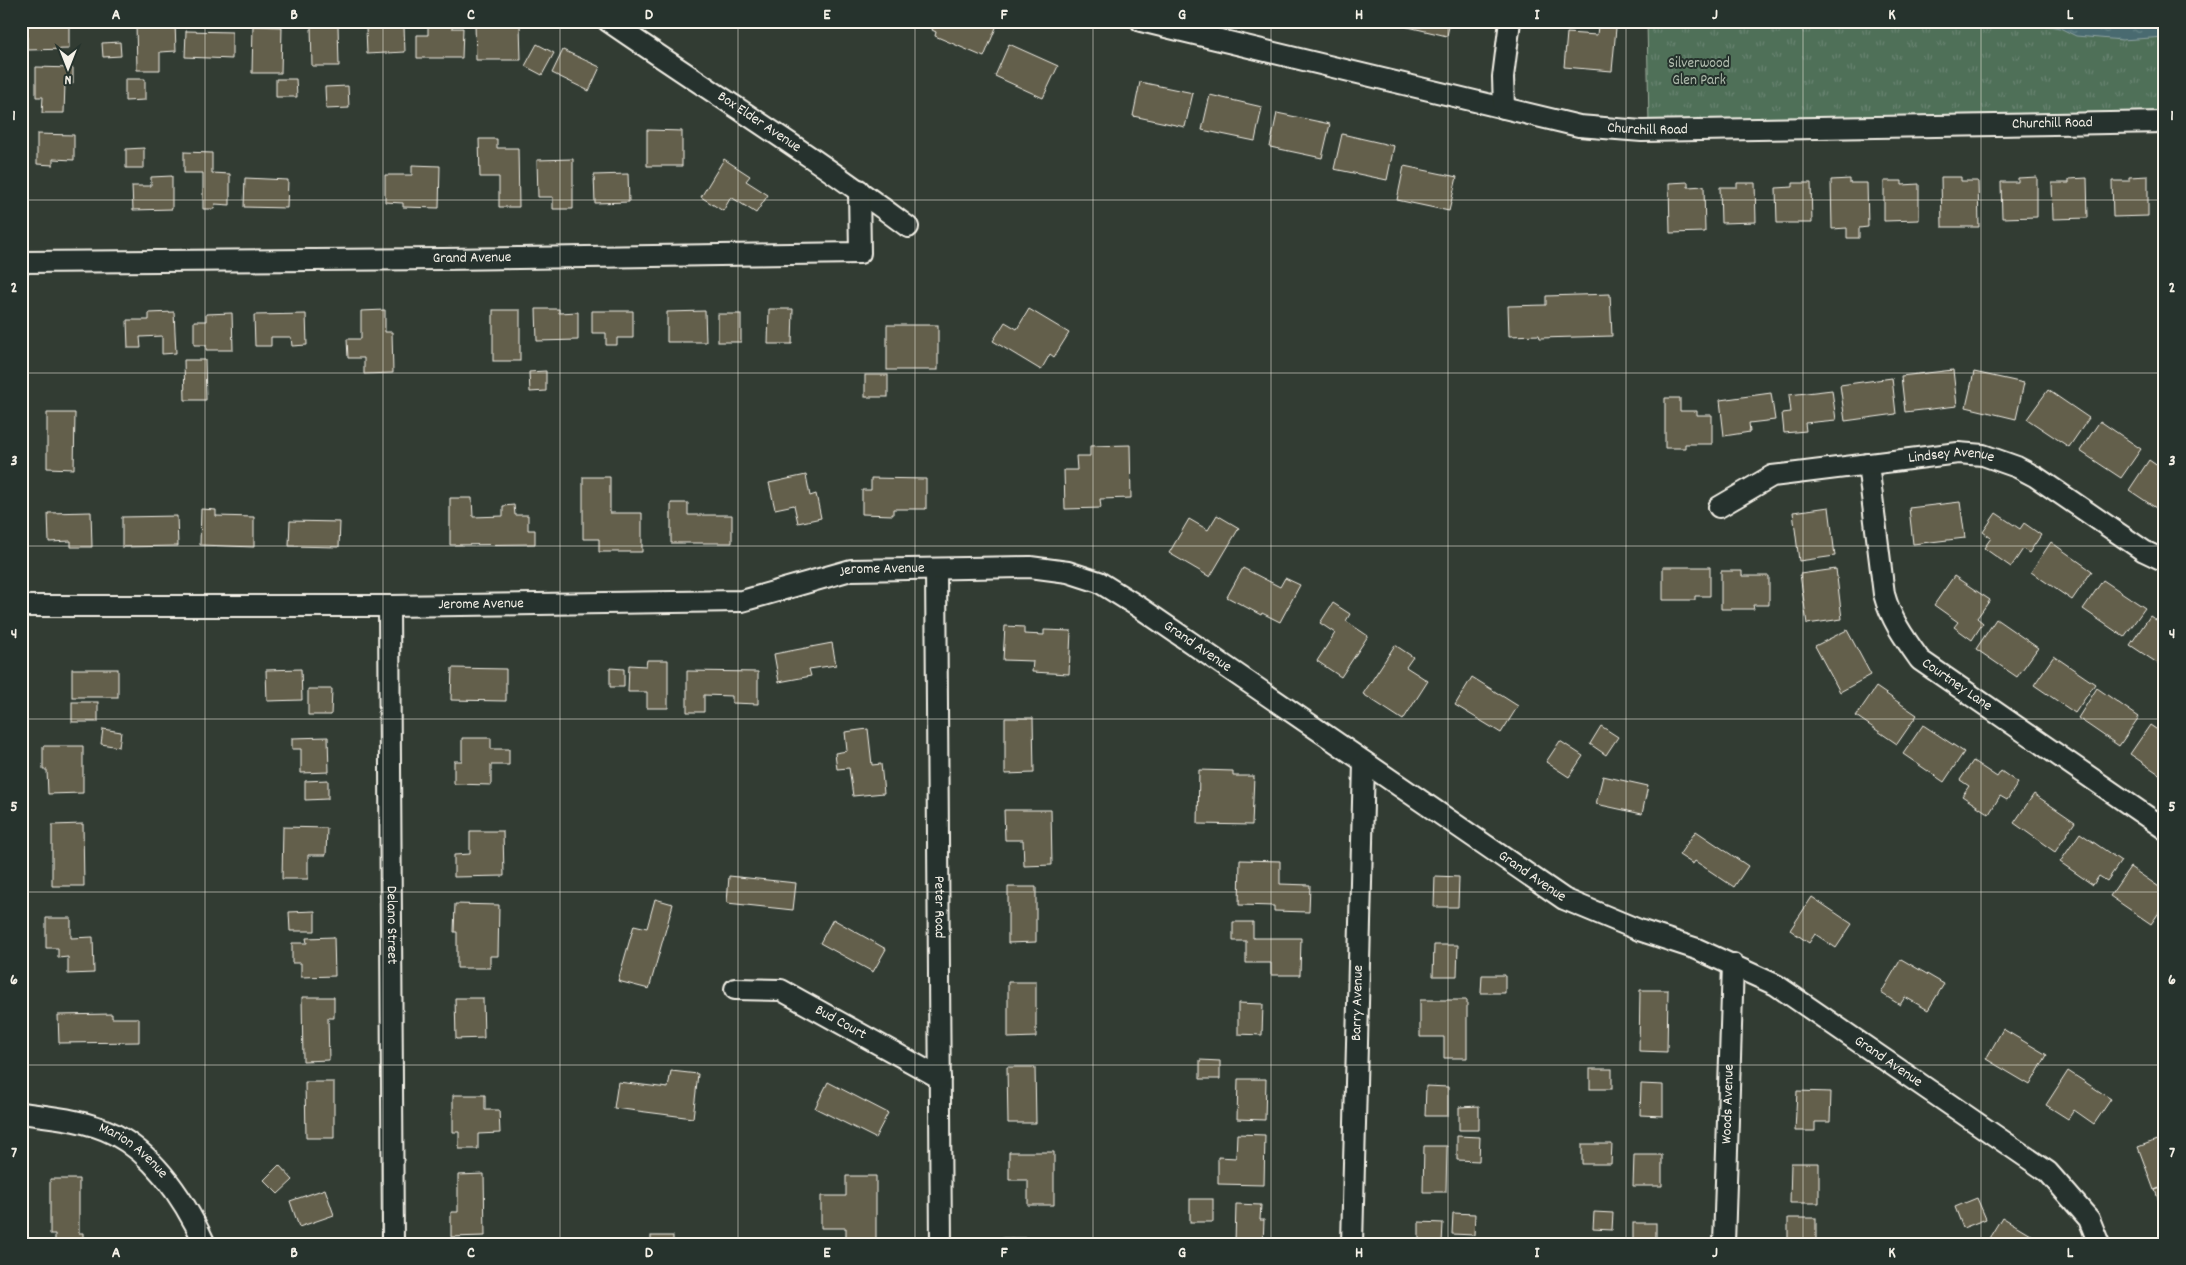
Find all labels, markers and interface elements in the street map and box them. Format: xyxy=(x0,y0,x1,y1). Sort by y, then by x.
text: A xyxy=(112,4,121,27)
text: B xyxy=(290,4,298,27)
text: C xyxy=(467,4,475,27)
text: D xyxy=(645,4,654,27)
text: E xyxy=(823,4,831,27)
text: F xyxy=(1000,4,1008,27)
text: G xyxy=(1178,4,1186,27)
text: H xyxy=(1355,4,1363,27)
text: I xyxy=(1535,4,1541,27)
text: J xyxy=(1712,4,1718,27)
text: K xyxy=(1888,4,1896,27)
text: L xyxy=(2067,4,2074,27)
north arrow xyxy=(42,42,92,92)
park label: Silverwood Glen Park xyxy=(1668,53,1730,92)
text: N xyxy=(64,69,71,89)
street label: Box Elder Avenue xyxy=(713,86,806,159)
text: 1 xyxy=(12,105,16,128)
text: 1 xyxy=(2170,105,2174,128)
street label: Churchill Road xyxy=(2012,112,2093,136)
street label: Churchill Road xyxy=(1606,117,1688,142)
street label: Grand Avenue xyxy=(433,247,512,270)
text: 2 xyxy=(11,277,18,300)
text: 2 xyxy=(2169,277,2176,300)
street label: Lindsey Avenue xyxy=(1907,442,1998,470)
text: 3 xyxy=(10,450,18,473)
text: 3 xyxy=(2168,450,2176,473)
street label: Jerome Avenue xyxy=(836,558,925,584)
street label: Jerome Avenue xyxy=(438,593,524,616)
street label: Grand Avenue xyxy=(1158,616,1236,679)
text: 4 xyxy=(11,623,17,646)
text: 4 xyxy=(2169,623,2175,646)
street label: Courtney Lane xyxy=(1917,653,1997,718)
text: 5 xyxy=(10,796,18,819)
text: 5 xyxy=(2168,796,2176,819)
street label: Grand Avenue xyxy=(1493,846,1571,908)
street label: Peter Road xyxy=(927,876,950,938)
street label: Delano Street xyxy=(380,886,402,965)
street label: Barry Avenue xyxy=(1346,964,1370,1041)
text: 6 xyxy=(10,969,18,992)
text: 6 xyxy=(2168,969,2176,992)
street label: Bud Court xyxy=(811,1000,871,1046)
street label: Grand Avenue xyxy=(1849,1031,1927,1094)
street label: Woods Avenue xyxy=(1716,1063,1741,1144)
street label: Marion Avenue xyxy=(95,1117,173,1184)
text: 7 xyxy=(11,1142,17,1165)
text: 7 xyxy=(2169,1142,2175,1165)
text: A xyxy=(112,1242,121,1265)
text: B xyxy=(290,1242,298,1265)
text: C xyxy=(467,1242,475,1265)
text: D xyxy=(645,1242,654,1265)
text: E xyxy=(823,1242,831,1265)
text: F xyxy=(1000,1242,1008,1265)
text: G xyxy=(1178,1242,1186,1265)
text: H xyxy=(1355,1242,1363,1265)
text: I xyxy=(1535,1242,1541,1265)
text: J xyxy=(1712,1242,1718,1265)
text: K xyxy=(1888,1242,1896,1265)
text: L xyxy=(2067,1242,2074,1265)

